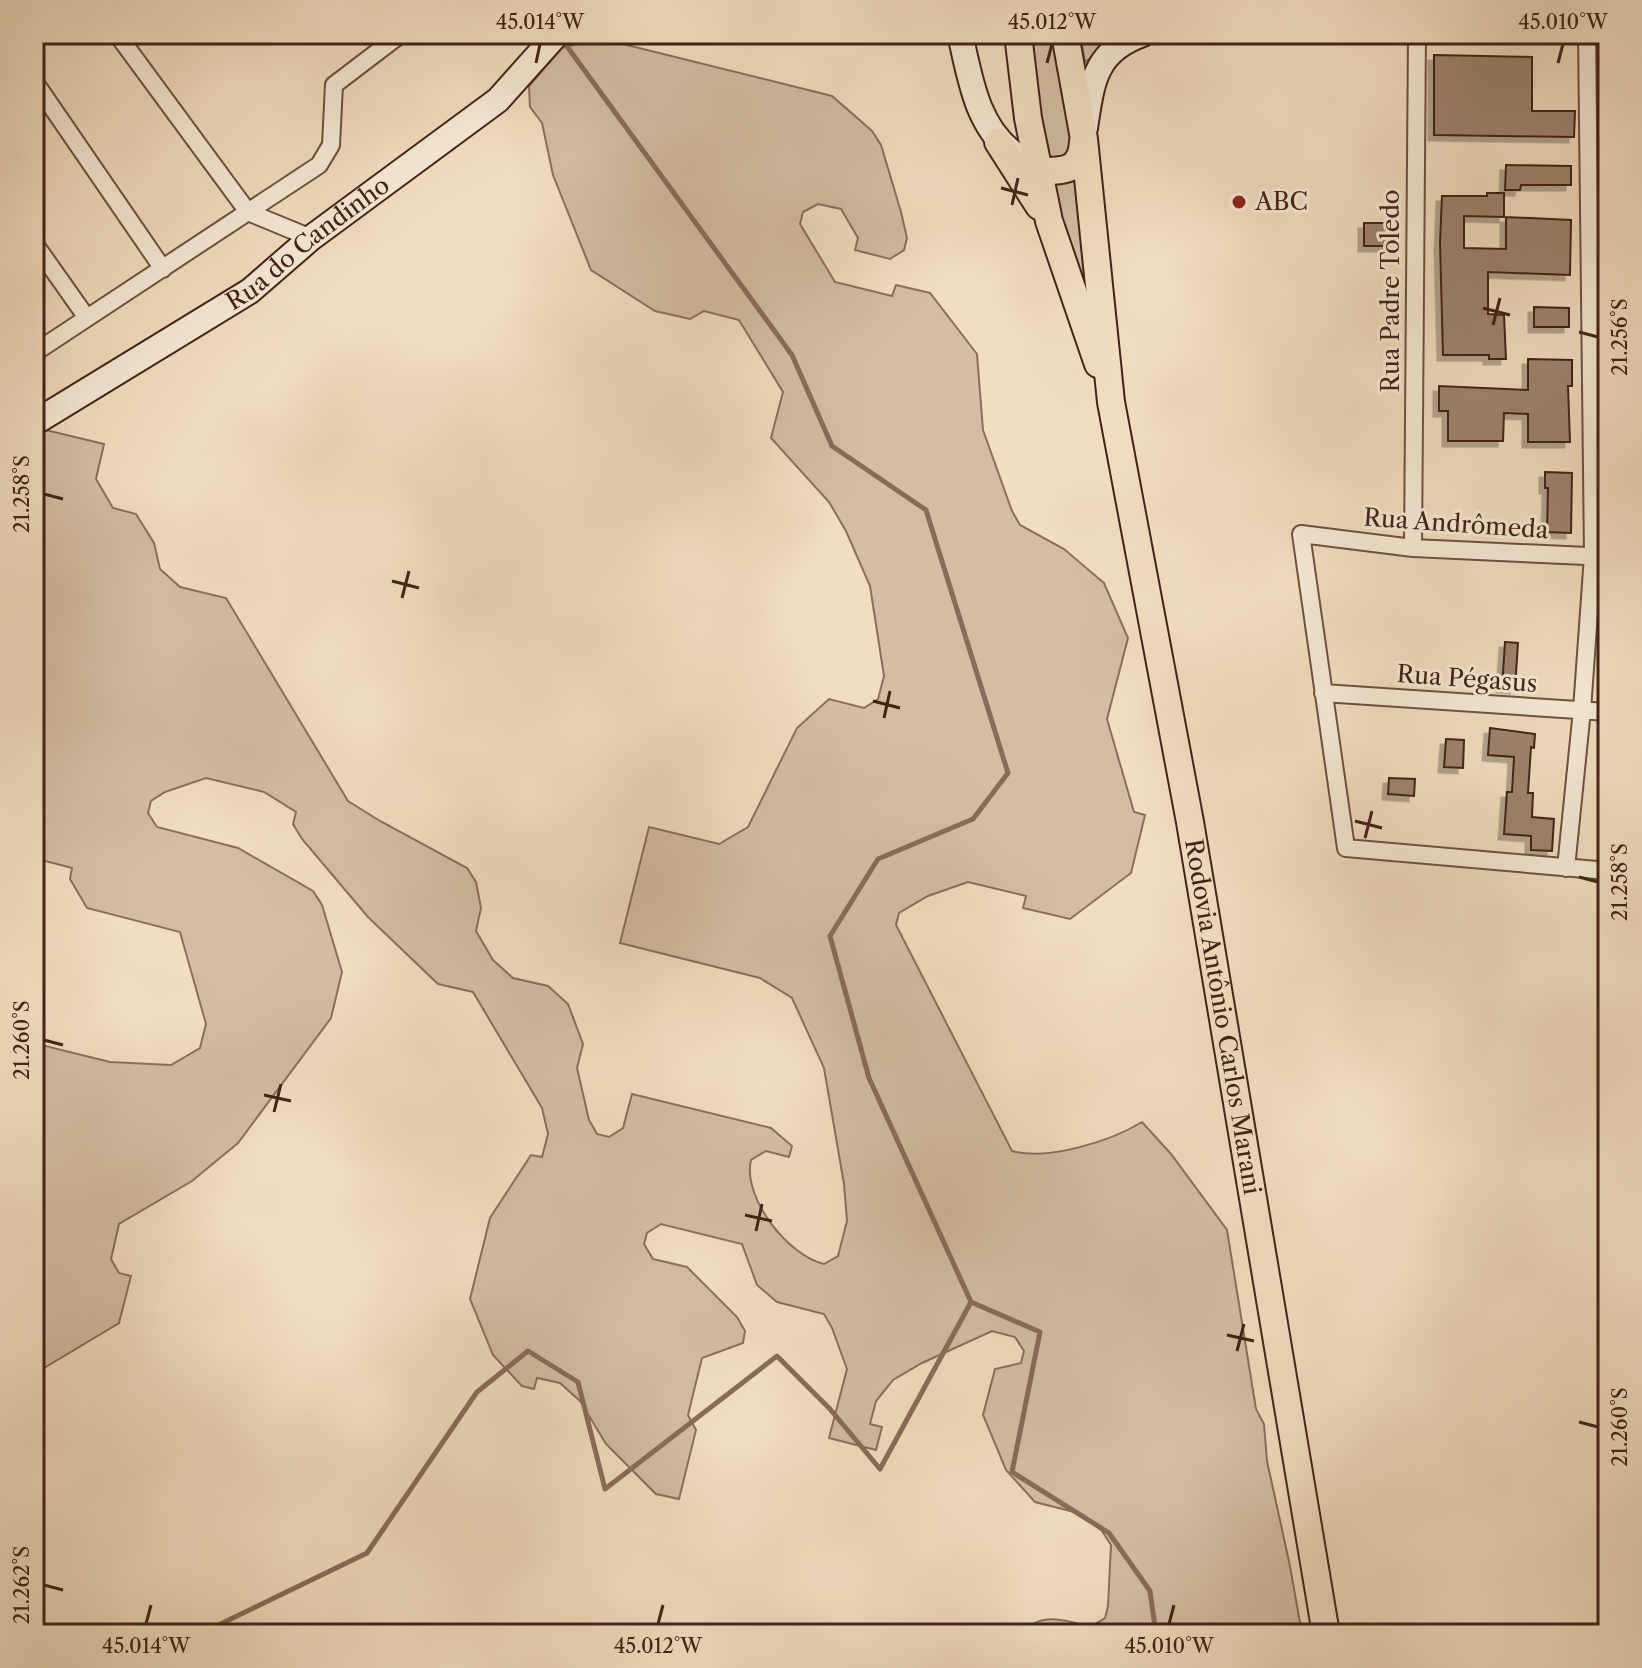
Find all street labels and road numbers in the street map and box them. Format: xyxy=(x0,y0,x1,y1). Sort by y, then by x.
street label: Rua do Candinho xyxy=(221,170,395,316)
street label: Rua Padre Toledo xyxy=(1376,189,1405,393)
street label: Rua Andrômeda xyxy=(1363,503,1550,544)
street label: Rua Pégasus xyxy=(1396,659,1538,698)
street label: Rodovia Antônio Carlos Marani xyxy=(1179,837,1267,1197)

